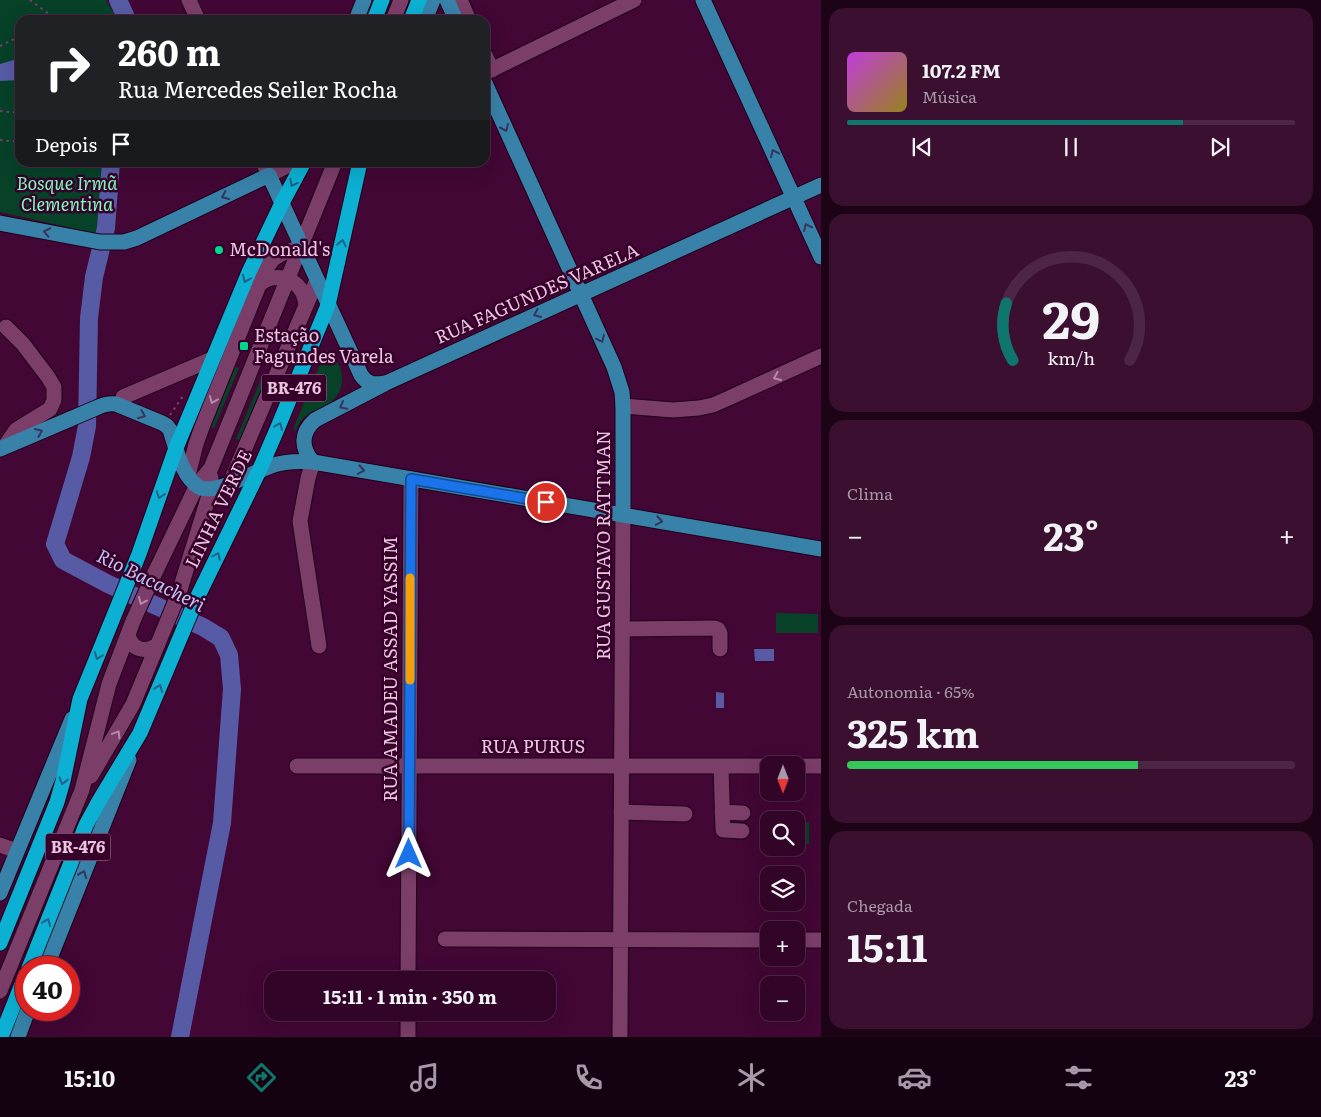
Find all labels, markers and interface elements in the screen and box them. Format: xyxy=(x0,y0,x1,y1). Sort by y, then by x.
text: 260 m xyxy=(118,25,221,77)
icon: right xyxy=(35,35,100,100)
text: 107.2 FM xyxy=(922,56,1001,84)
text: Rua Mercedes Seiler Rocha xyxy=(118,72,398,105)
text: Música xyxy=(922,84,977,108)
one-way arrow xyxy=(499,123,510,132)
text: Depois xyxy=(35,130,97,158)
icon: arrive xyxy=(107,130,135,158)
icon: previous xyxy=(908,133,936,161)
icon: pause xyxy=(1057,133,1085,161)
icon: next xyxy=(1206,133,1234,161)
one-way arrow xyxy=(769,149,780,158)
park label: Bosque Irmã Clementina xyxy=(16,169,118,217)
one-way arrow xyxy=(289,177,299,186)
one-way arrow xyxy=(221,190,230,200)
one-way arrow xyxy=(803,223,814,232)
one-way arrow xyxy=(42,227,51,237)
place label: McDonald's xyxy=(229,235,330,262)
street label: RUA FAGUNDES VARELA xyxy=(430,235,643,350)
one-way arrow xyxy=(336,239,346,248)
marker: McDonald's xyxy=(213,244,225,256)
one-way arrow xyxy=(241,274,252,283)
text: 29 xyxy=(1042,278,1100,355)
one-way arrow xyxy=(533,308,542,319)
place label: Estação Fagundes Varela xyxy=(254,321,394,369)
one-way arrow xyxy=(595,333,605,342)
marker: Estação Fagundes Varela xyxy=(238,340,250,352)
text: km/h xyxy=(1047,344,1095,371)
one-way arrow xyxy=(773,370,782,381)
road number: BR-476 xyxy=(262,374,326,402)
one-way arrow xyxy=(209,395,219,404)
one-way arrow xyxy=(339,400,348,410)
one-way arrow xyxy=(137,408,146,419)
one-way arrow xyxy=(272,422,283,431)
one-way arrow xyxy=(34,428,43,439)
street label: RUA GUSTAVO RATTMAN xyxy=(589,430,616,660)
street label: LINHA VERDE xyxy=(177,445,258,572)
one-way arrow xyxy=(356,465,365,475)
pin xyxy=(525,481,567,523)
text: Clima xyxy=(847,481,893,505)
icon: arrive xyxy=(532,488,560,516)
one-way arrow xyxy=(156,490,166,498)
text: 23° xyxy=(1043,506,1099,563)
text: − xyxy=(847,513,863,555)
text: + xyxy=(1279,513,1295,555)
one-way arrow xyxy=(655,516,663,526)
street label: RUA AMADEU ASSAD YASSIM xyxy=(376,536,403,802)
water label: Rio Bacacheri xyxy=(92,541,211,618)
one-way arrow xyxy=(211,553,221,562)
one-way arrow xyxy=(138,596,149,605)
one-way arrow xyxy=(93,651,104,660)
text: Autonomia · 65% xyxy=(847,679,975,703)
one-way arrow xyxy=(153,684,163,693)
text: 325 km xyxy=(847,703,979,760)
one-way arrow xyxy=(110,730,120,739)
street label: RUA PURUS xyxy=(481,732,585,759)
north arrow xyxy=(760,756,805,801)
map controls xyxy=(760,756,805,1021)
one-way arrow xyxy=(58,776,69,785)
button: search xyxy=(760,811,805,856)
position arrow xyxy=(382,827,434,879)
road number: BR-476 xyxy=(46,834,110,860)
button: layers xyxy=(760,866,805,911)
one-way arrow xyxy=(78,870,88,878)
text: Chegada xyxy=(847,893,913,917)
text: 15:11 xyxy=(847,917,927,974)
one-way arrow xyxy=(41,918,51,927)
button: + xyxy=(760,921,805,966)
speed limit sign: 40 xyxy=(15,956,80,1021)
button: − xyxy=(760,976,805,1021)
text: 15:11 · 1 min · 350 m xyxy=(323,982,497,1010)
icon: directions xyxy=(244,1060,279,1095)
icon: music xyxy=(407,1060,442,1095)
icon: phone xyxy=(571,1060,606,1095)
icon: climate xyxy=(734,1060,769,1095)
icon: car xyxy=(897,1060,932,1095)
icon: filters xyxy=(1061,1060,1096,1095)
text: 15:10 xyxy=(64,1061,115,1094)
text: 23° xyxy=(1224,1061,1257,1094)

